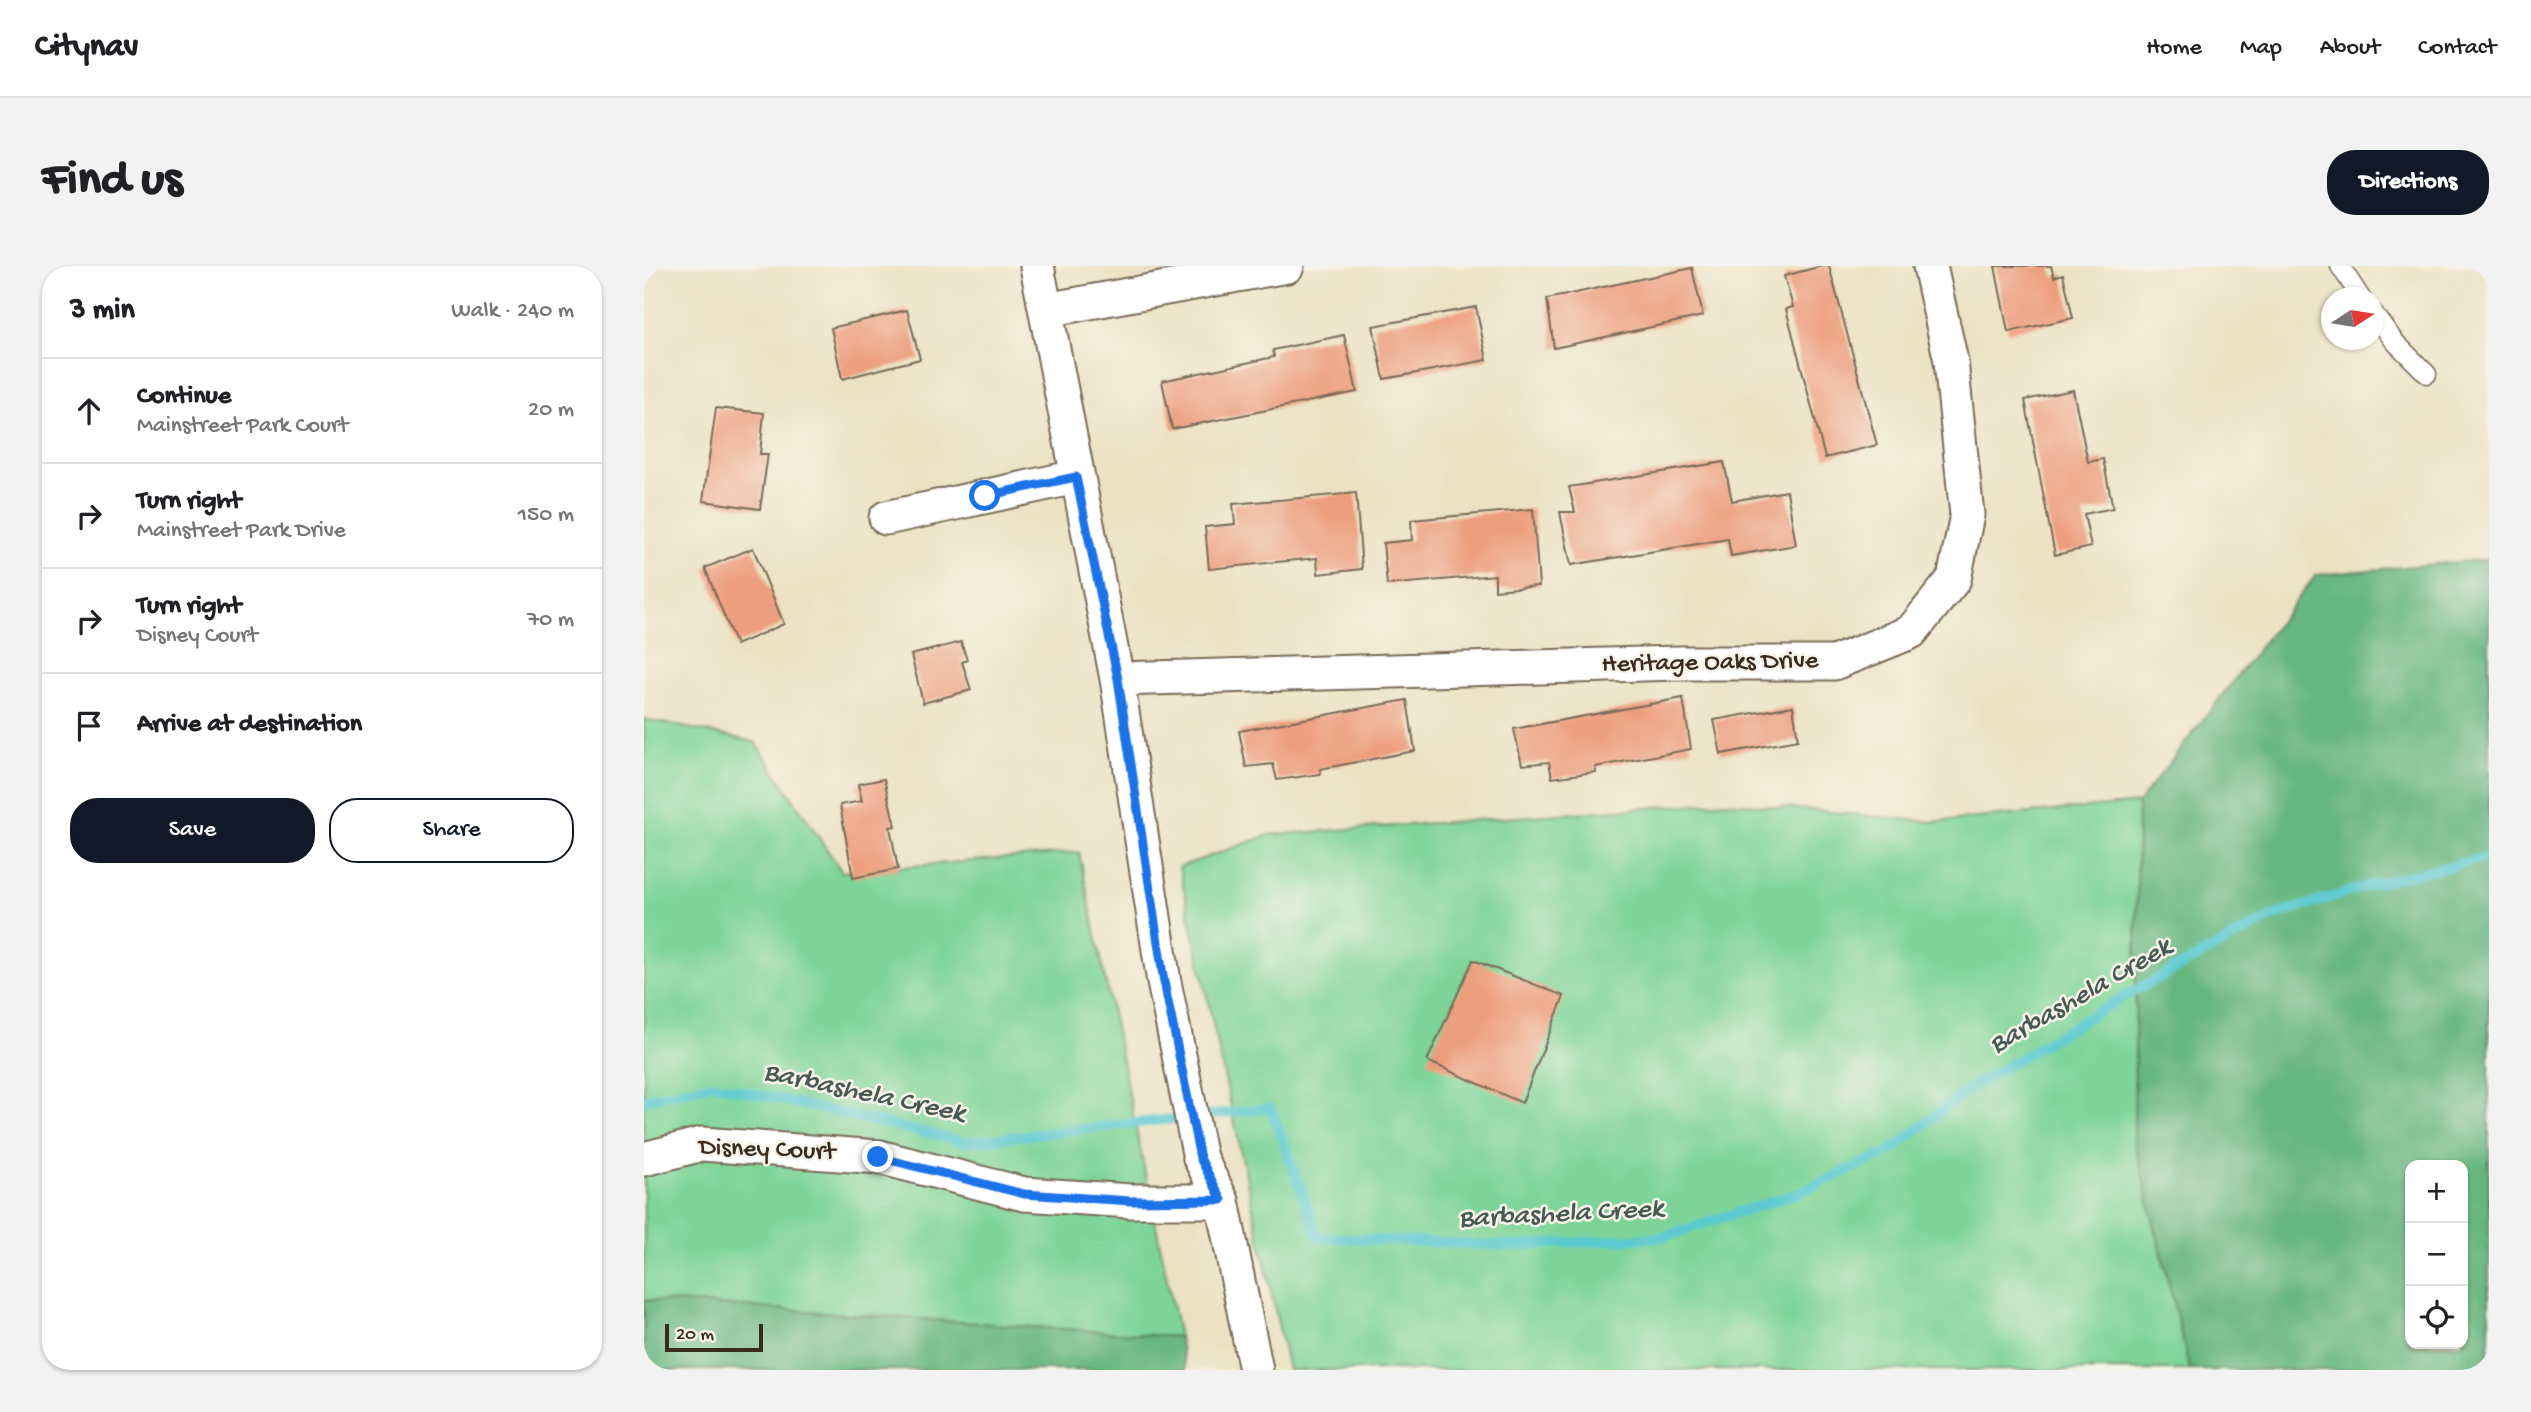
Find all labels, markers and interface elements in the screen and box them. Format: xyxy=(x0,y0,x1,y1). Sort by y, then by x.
text: Citynav xyxy=(35,29,138,67)
text: Home xyxy=(2146,34,2202,63)
text: Map xyxy=(2240,34,2282,63)
text: About xyxy=(2320,34,2380,63)
text: Contact xyxy=(2418,34,2496,63)
button: Directions xyxy=(2327,150,2489,215)
text: Find us xyxy=(42,153,182,211)
north arrow xyxy=(2321,287,2384,350)
text: 3 min xyxy=(70,294,135,329)
text: Walk · 240 m xyxy=(451,298,574,325)
text: Continue xyxy=(137,382,231,413)
icon: ahead xyxy=(70,392,108,430)
text: 20 m xyxy=(528,397,574,424)
text: Mainstreet Park Court xyxy=(137,413,348,440)
route start xyxy=(969,480,1000,511)
text: Turn right xyxy=(137,487,241,518)
icon: right xyxy=(70,497,108,535)
text: 150 m xyxy=(518,502,574,529)
text: Mainstreet Park Drive xyxy=(137,518,346,545)
text: Turn right xyxy=(137,592,241,623)
icon: right xyxy=(70,602,108,640)
text: 70 m xyxy=(527,607,574,634)
text: Disney Court xyxy=(137,623,258,650)
street label: Heritage Oaks Drive xyxy=(1601,647,1819,681)
icon: arrive xyxy=(70,707,108,745)
text: Arrive at destination xyxy=(137,710,362,741)
button: Save xyxy=(70,798,315,863)
button: Share xyxy=(329,798,574,863)
water label: Barbashela Creek xyxy=(1984,930,2180,1062)
water label: Barbashela Creek xyxy=(760,1057,970,1132)
street label: Disney Court xyxy=(696,1133,838,1169)
route end xyxy=(862,1141,893,1172)
map controls xyxy=(2405,1160,2468,1349)
button: + xyxy=(2405,1160,2468,1223)
water label: Barbashela Creek xyxy=(1458,1193,1667,1237)
button: − xyxy=(2405,1223,2468,1286)
button: locate xyxy=(2405,1286,2468,1349)
scale bar xyxy=(665,1321,763,1353)
text: 20 m xyxy=(676,1324,714,1347)

